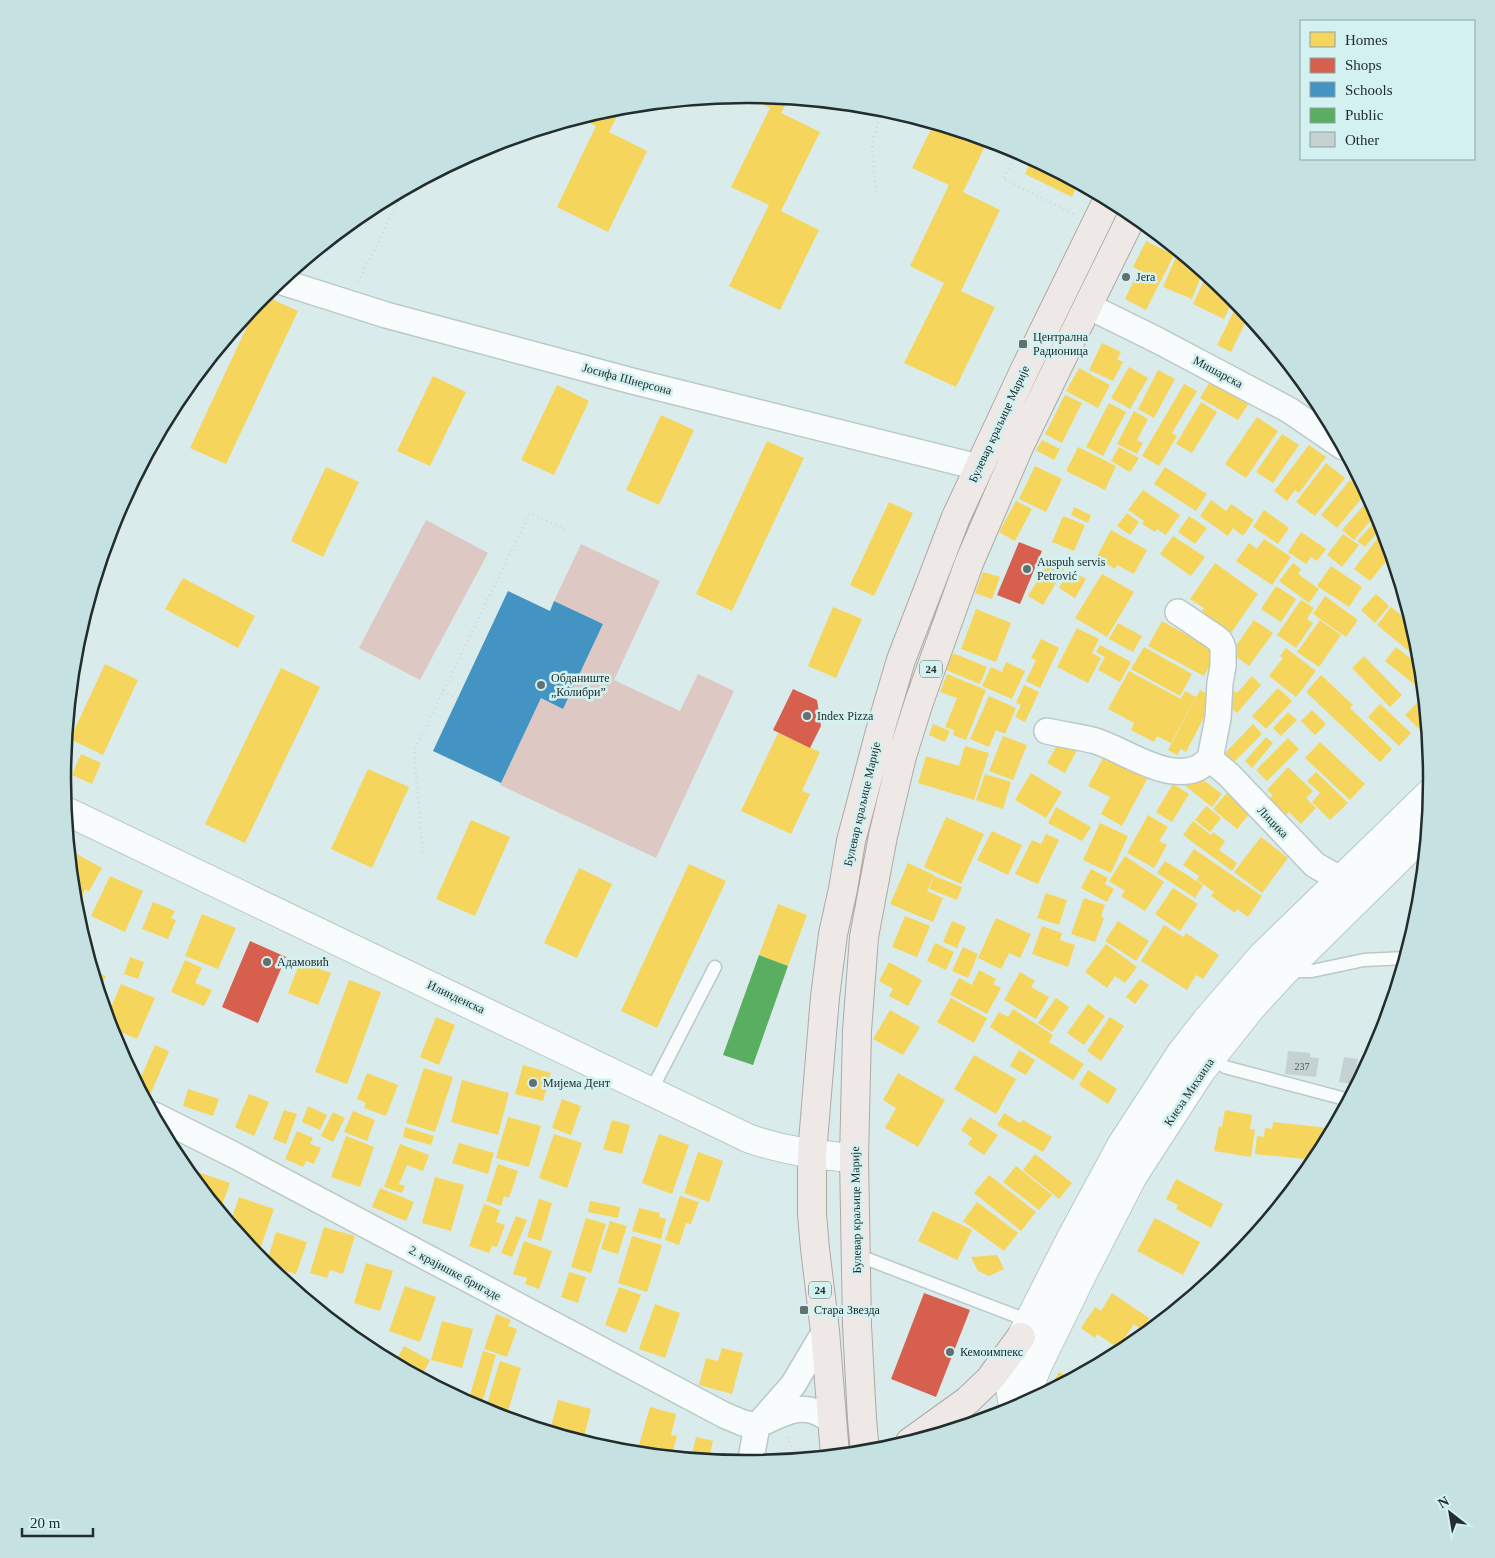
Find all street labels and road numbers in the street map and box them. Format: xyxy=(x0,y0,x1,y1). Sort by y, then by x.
street label: Мишарска xyxy=(1191,353,1246,391)
street label: Јосифа Шнерсона xyxy=(581,360,674,398)
street label: Булевар краљице Марије xyxy=(966,363,1032,485)
road number: 24 xyxy=(920,661,942,678)
street label: Булевар краљице Марије xyxy=(841,740,883,868)
street label: Лицика xyxy=(1255,803,1292,841)
street label: Илинденска xyxy=(425,978,488,1017)
street label: Кнеза Михаила xyxy=(1161,1055,1217,1129)
street label: Булевар краљице Марије xyxy=(848,1146,864,1274)
street label: 2. крајишке бригаде xyxy=(407,1243,503,1303)
road number: 24 xyxy=(809,1282,831,1298)

